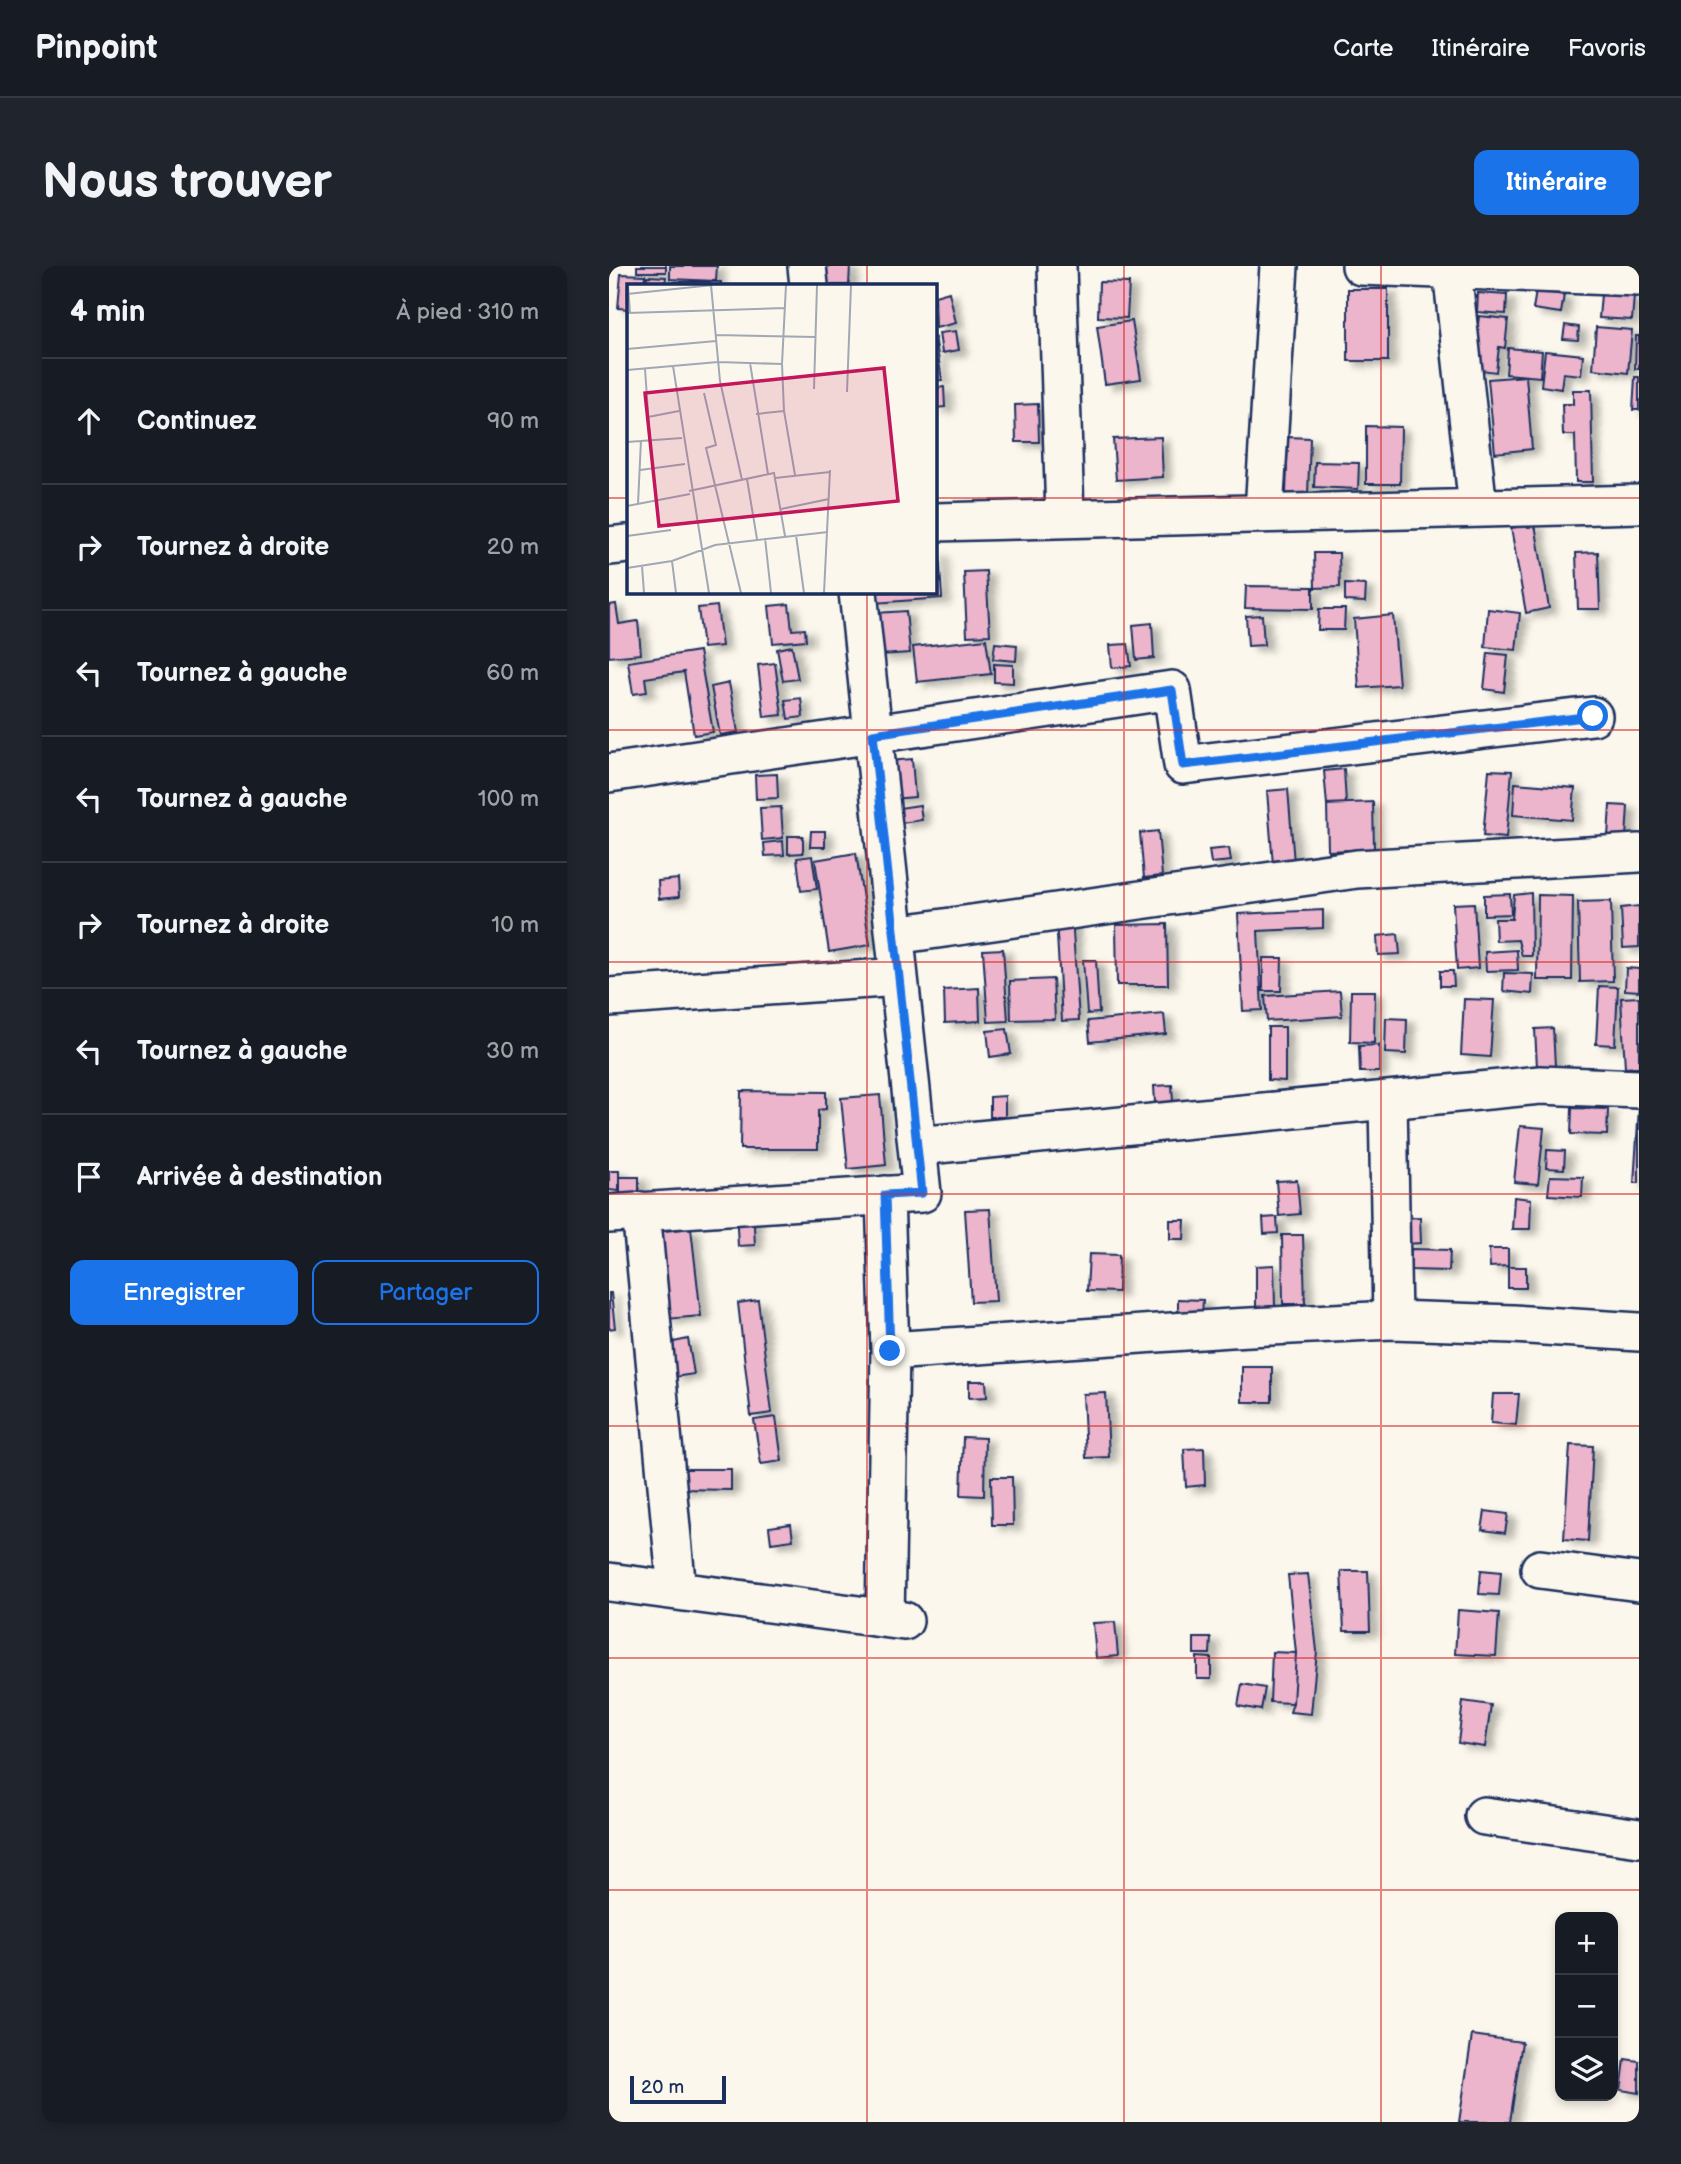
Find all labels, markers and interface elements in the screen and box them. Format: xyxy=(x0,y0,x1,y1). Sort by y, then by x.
text: Pinpoint xyxy=(35,28,157,68)
text: Carte xyxy=(1333,34,1394,63)
text: Itinéraire xyxy=(1432,34,1530,63)
text: Favoris xyxy=(1568,34,1646,63)
button: Itinéraire xyxy=(1474,150,1639,215)
text: Nous trouver xyxy=(42,153,332,212)
inset map xyxy=(627,284,936,593)
text: 4 min xyxy=(70,294,145,330)
text: À pied · 310 m xyxy=(396,298,539,326)
icon: ahead xyxy=(70,402,108,440)
text: Continuez xyxy=(137,406,257,437)
text: 90 m xyxy=(487,407,539,435)
icon: right xyxy=(70,528,108,566)
text: Tournez à droite xyxy=(137,532,329,563)
text: 20 m xyxy=(487,533,539,561)
icon: left xyxy=(70,654,108,692)
text: Tournez à gauche xyxy=(137,658,348,689)
text: 60 m xyxy=(486,659,539,687)
route start xyxy=(1577,700,1608,731)
icon: left xyxy=(70,780,108,818)
text: Tournez à gauche xyxy=(137,784,348,815)
text: 100 m xyxy=(478,785,539,813)
icon: right xyxy=(70,906,108,944)
text: Tournez à droite xyxy=(137,910,329,941)
text: 10 m xyxy=(491,911,539,939)
icon: left xyxy=(70,1032,108,1070)
text: Tournez à gauche xyxy=(137,1036,348,1067)
text: 30 m xyxy=(486,1037,539,1065)
icon: arrive xyxy=(70,1158,108,1196)
text: Arrivée à destination xyxy=(137,1162,383,1193)
button: Enregistrer xyxy=(70,1260,298,1325)
button: Partager xyxy=(312,1260,539,1325)
route end xyxy=(874,1335,905,1366)
map controls xyxy=(1555,1912,1618,2101)
button: + xyxy=(1555,1912,1618,1975)
button: − xyxy=(1555,1975,1618,2038)
button: layers xyxy=(1555,2038,1618,2101)
scale bar xyxy=(630,2073,726,2105)
text: 20 m xyxy=(641,2076,684,2099)

